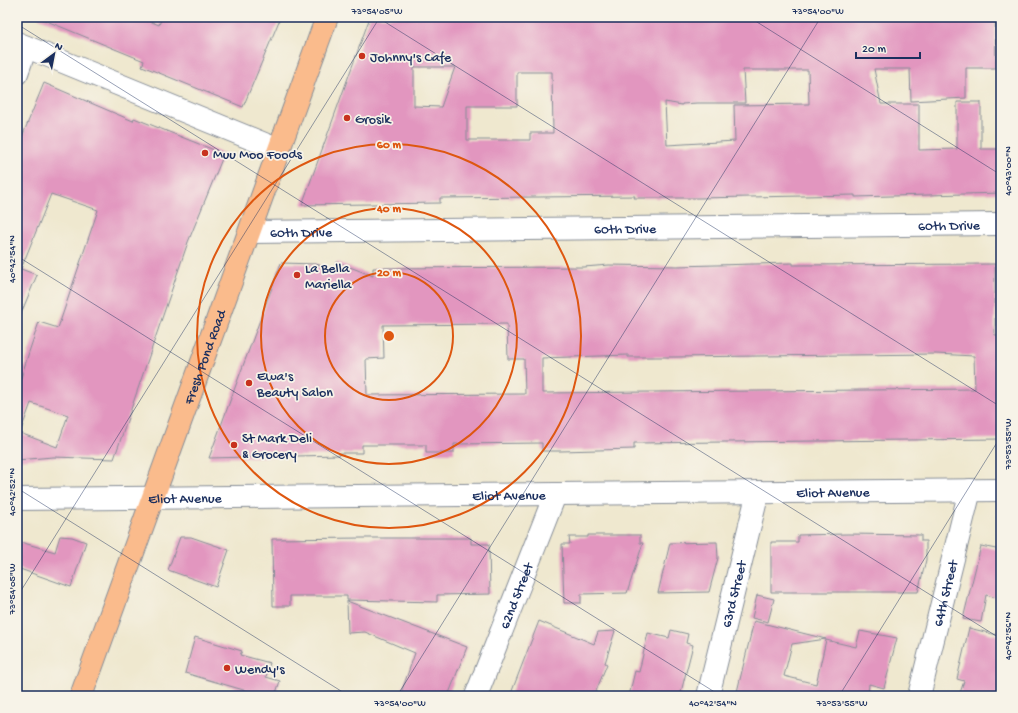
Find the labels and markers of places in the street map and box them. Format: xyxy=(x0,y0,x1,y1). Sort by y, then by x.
place label: Johnny's Cafe xyxy=(370,50,452,67)
marker: Johnny's Cafe xyxy=(357,51,367,61)
place label: Grosik xyxy=(355,112,392,129)
marker: Grosik xyxy=(342,113,352,123)
place label: Muu Moo Foods xyxy=(213,147,303,164)
marker: Muu Moo Foods xyxy=(200,148,210,158)
place label: La Bella Mariella xyxy=(305,261,353,294)
marker: La Bella Mariella xyxy=(292,270,302,280)
centre of rings xyxy=(382,329,396,343)
place label: Ewa's Beauty Salon xyxy=(256,369,333,402)
marker: Ewa's Beauty Salon xyxy=(244,378,254,388)
place label: St Mark Deli & Grocery xyxy=(242,431,312,464)
marker: St Mark Deli & Grocery xyxy=(229,440,239,450)
place label: Wendy's xyxy=(235,662,285,679)
marker: Wendy's xyxy=(222,663,232,673)

